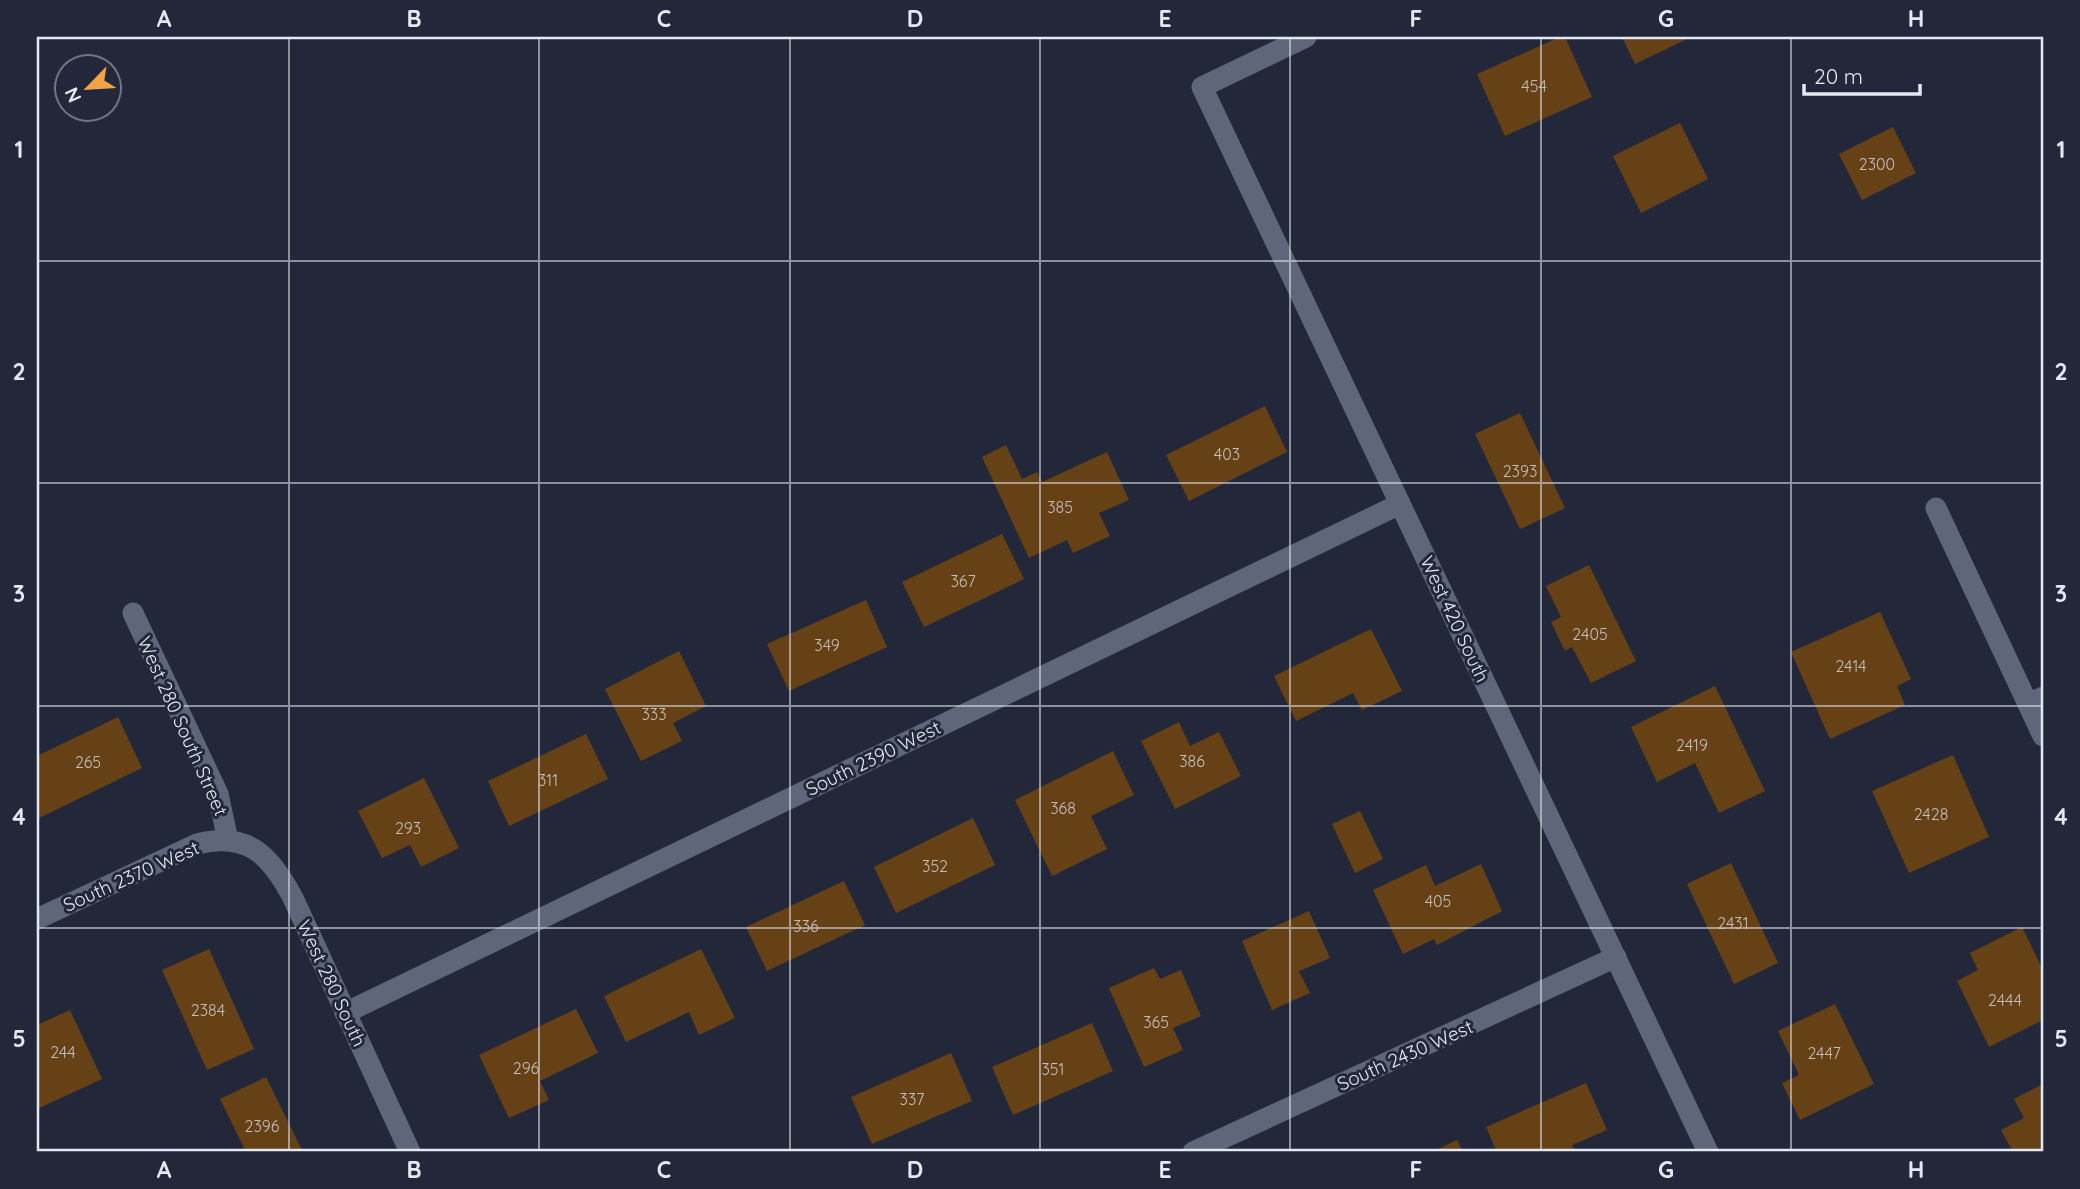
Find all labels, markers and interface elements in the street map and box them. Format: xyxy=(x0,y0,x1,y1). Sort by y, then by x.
text: A xyxy=(157,4,172,33)
text: B xyxy=(406,4,422,33)
text: C xyxy=(657,4,671,33)
text: D xyxy=(907,4,923,33)
text: E xyxy=(1158,4,1172,33)
text: F xyxy=(1410,4,1422,33)
text: G xyxy=(1658,4,1674,33)
text: H xyxy=(1908,4,1924,33)
north arrow xyxy=(52,52,122,122)
scale bar xyxy=(1804,52,1919,96)
text: 20 m xyxy=(1814,63,1863,89)
house number: 454 xyxy=(1521,76,1547,96)
text: N xyxy=(59,84,86,107)
text: 1 xyxy=(15,135,23,164)
text: 1 xyxy=(2057,135,2065,164)
house number: 2300 xyxy=(1859,154,1895,174)
text: 2 xyxy=(12,357,26,386)
text: 2 xyxy=(2054,357,2068,386)
house number: 403 xyxy=(1214,444,1240,464)
house number: 2393 xyxy=(1503,461,1537,481)
house number: 385 xyxy=(1047,497,1073,517)
street label: West 420 South xyxy=(1415,552,1495,686)
house number: 367 xyxy=(950,571,976,591)
text: 3 xyxy=(13,579,25,608)
text: 3 xyxy=(2055,579,2067,608)
house number: 2405 xyxy=(1572,624,1608,644)
street label: West 280 South Street xyxy=(133,633,233,819)
house number: 349 xyxy=(814,635,840,655)
house number: 2414 xyxy=(1835,656,1867,676)
house number: 333 xyxy=(641,704,667,724)
street label: South 2390 West xyxy=(802,715,944,801)
house number: 2419 xyxy=(1676,735,1708,755)
house number: 386 xyxy=(1179,751,1205,771)
house number: 265 xyxy=(75,752,101,772)
house number: 311 xyxy=(538,770,558,790)
house number: 368 xyxy=(1050,798,1076,818)
text: 4 xyxy=(12,802,26,831)
text: 4 xyxy=(2054,802,2068,831)
house number: 2428 xyxy=(1914,804,1948,824)
house number: 293 xyxy=(395,818,421,838)
street label: South 2370 West xyxy=(59,835,203,917)
house number: 352 xyxy=(922,856,948,876)
house number: 405 xyxy=(1425,891,1451,911)
house number: 2431 xyxy=(1717,913,1749,933)
street label: West 280 South xyxy=(292,916,372,1050)
house number: 336 xyxy=(793,916,819,936)
house number: 2444 xyxy=(1988,990,2022,1010)
house number: 2384 xyxy=(191,1000,225,1020)
house number: 365 xyxy=(1143,1012,1169,1032)
street label: South 2430 West xyxy=(1333,1014,1477,1096)
text: 5 xyxy=(12,1024,26,1053)
text: 5 xyxy=(2054,1024,2068,1053)
house number: 244 xyxy=(50,1042,76,1062)
house number: 2447 xyxy=(1807,1043,1841,1063)
house number: 296 xyxy=(513,1058,540,1078)
house number: 351 xyxy=(1041,1059,1065,1079)
house number: 337 xyxy=(900,1089,924,1109)
house number: 2396 xyxy=(245,1116,280,1136)
text: A xyxy=(157,1155,172,1184)
text: B xyxy=(406,1155,422,1184)
text: C xyxy=(657,1155,671,1184)
text: D xyxy=(907,1155,923,1184)
text: E xyxy=(1158,1155,1172,1184)
text: F xyxy=(1410,1155,1422,1184)
text: G xyxy=(1658,1155,1674,1184)
text: H xyxy=(1908,1155,1924,1184)

